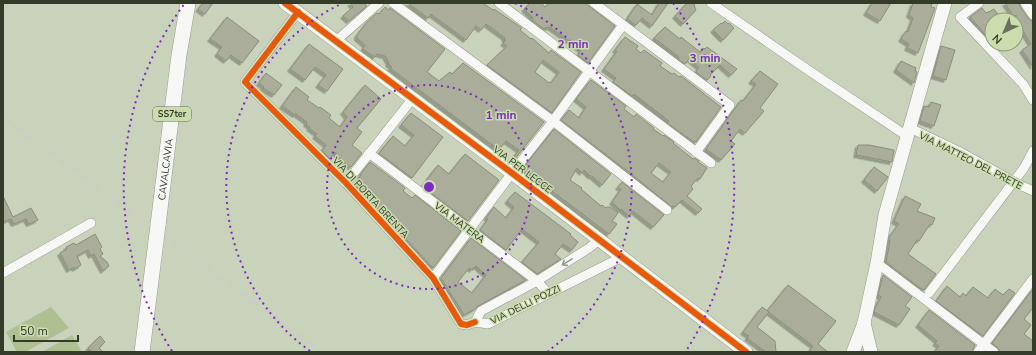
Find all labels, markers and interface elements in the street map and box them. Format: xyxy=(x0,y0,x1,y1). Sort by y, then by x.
north arrow xyxy=(984,12,1024,52)
text: N xyxy=(989,31,1006,47)
text: 2 min xyxy=(557,36,589,52)
text: 3 min xyxy=(689,50,721,66)
road number: SS7ter xyxy=(153,107,191,121)
text: 1 min xyxy=(485,107,517,123)
street label: VIA MATTEO DEL PRETE xyxy=(916,128,1025,193)
street label: CAVALCAVIA xyxy=(155,137,177,201)
street label: VIA PER LECCE xyxy=(489,142,555,197)
street label: VIA DI PORTA BRENTA xyxy=(328,153,412,242)
centre of rings xyxy=(422,180,436,194)
street label: VIA MATERA xyxy=(430,199,488,247)
one-way arrow xyxy=(562,258,573,266)
street label: VIA DELLI POZZI xyxy=(487,282,563,328)
scale bar xyxy=(14,317,78,343)
text: 50 m xyxy=(20,323,48,339)

